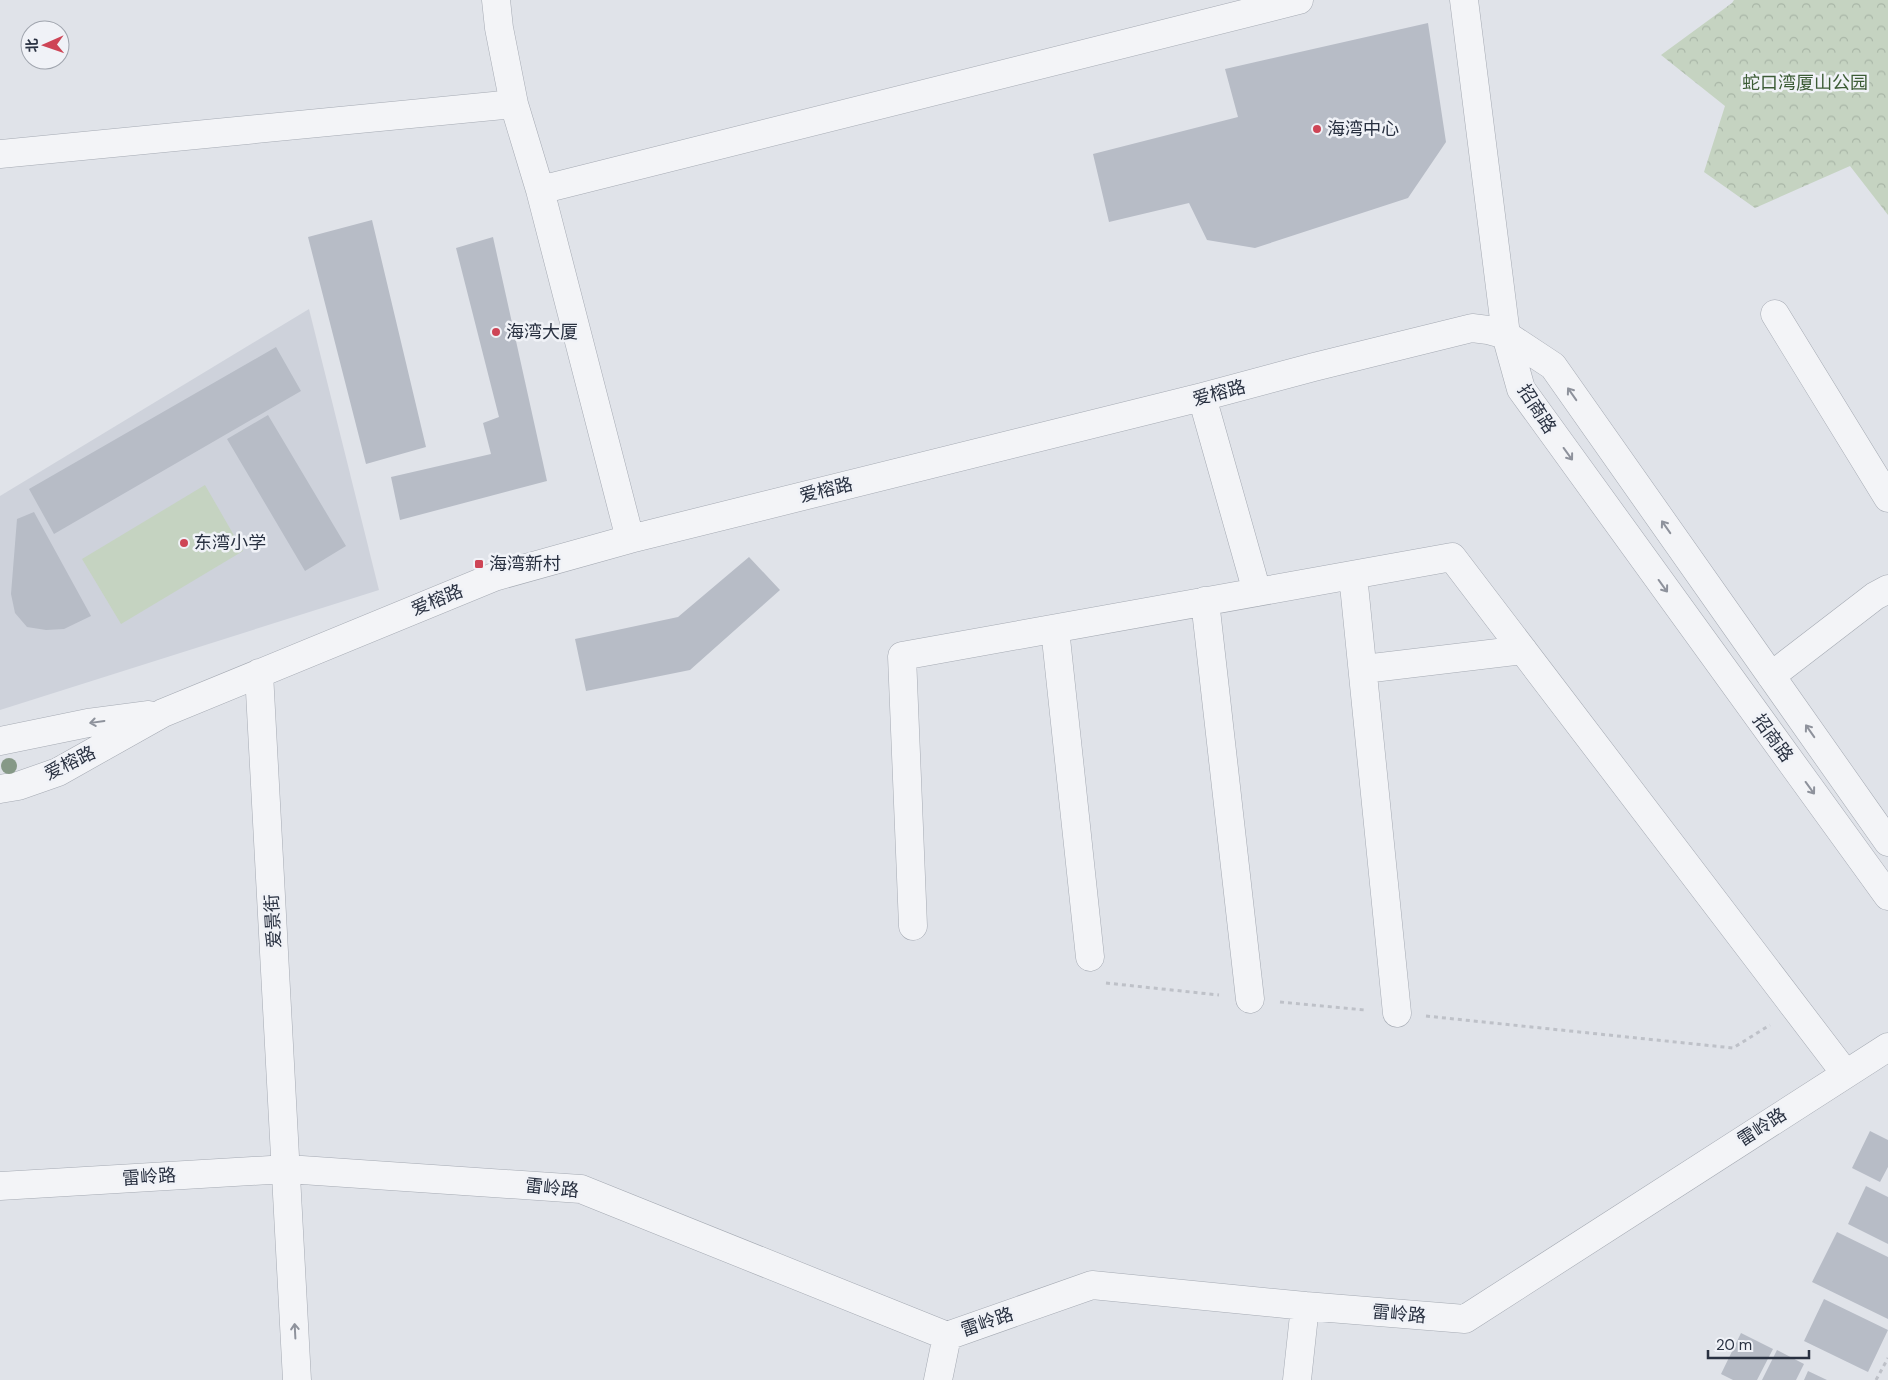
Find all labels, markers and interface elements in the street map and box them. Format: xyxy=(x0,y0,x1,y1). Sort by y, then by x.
north arrow xyxy=(20,20,70,70)
text: 北 xyxy=(23,38,41,53)
park label: 蛇口湾厦山公园 xyxy=(1742,71,1868,95)
place label: 海湾中心 xyxy=(1327,117,1399,141)
marker: 海湾中心 xyxy=(1311,123,1323,135)
place label: 海湾大厦 xyxy=(506,320,578,344)
marker: 海湾大厦 xyxy=(490,326,502,338)
street label: 爱榕路 xyxy=(1190,374,1248,412)
street label: 招商路 xyxy=(1512,380,1562,438)
one-way arrow xyxy=(1567,387,1577,401)
one-way arrow xyxy=(1562,447,1573,460)
street label: 爱榕路 xyxy=(797,472,855,508)
one-way arrow xyxy=(1661,520,1671,534)
place label: 东湾小学 xyxy=(194,531,266,555)
marker: 东湾小学 xyxy=(178,537,190,549)
place label: 海湾新村 xyxy=(489,552,561,576)
marker: 海湾新村 xyxy=(473,558,485,570)
street label: 爱榕路 xyxy=(407,579,467,621)
one-way arrow xyxy=(1658,579,1668,593)
street label: 招商路 xyxy=(1747,709,1799,767)
one-way arrow xyxy=(89,717,105,727)
one-way arrow xyxy=(1805,724,1815,738)
street label: 爱榕路 xyxy=(40,740,100,786)
one-way arrow xyxy=(1805,781,1815,795)
street label: 爱景街 xyxy=(260,893,286,949)
street label: 雷岭路 xyxy=(1733,1102,1791,1152)
street label: 雷岭路 xyxy=(121,1163,177,1191)
street label: 雷岭路 xyxy=(524,1173,580,1203)
street label: 雷岭路 xyxy=(1371,1300,1427,1328)
street label: 雷岭路 xyxy=(958,1302,1016,1342)
one-way arrow xyxy=(290,1324,299,1340)
scale bar xyxy=(1708,1328,1809,1360)
text: 20 m xyxy=(1716,1335,1752,1355)

